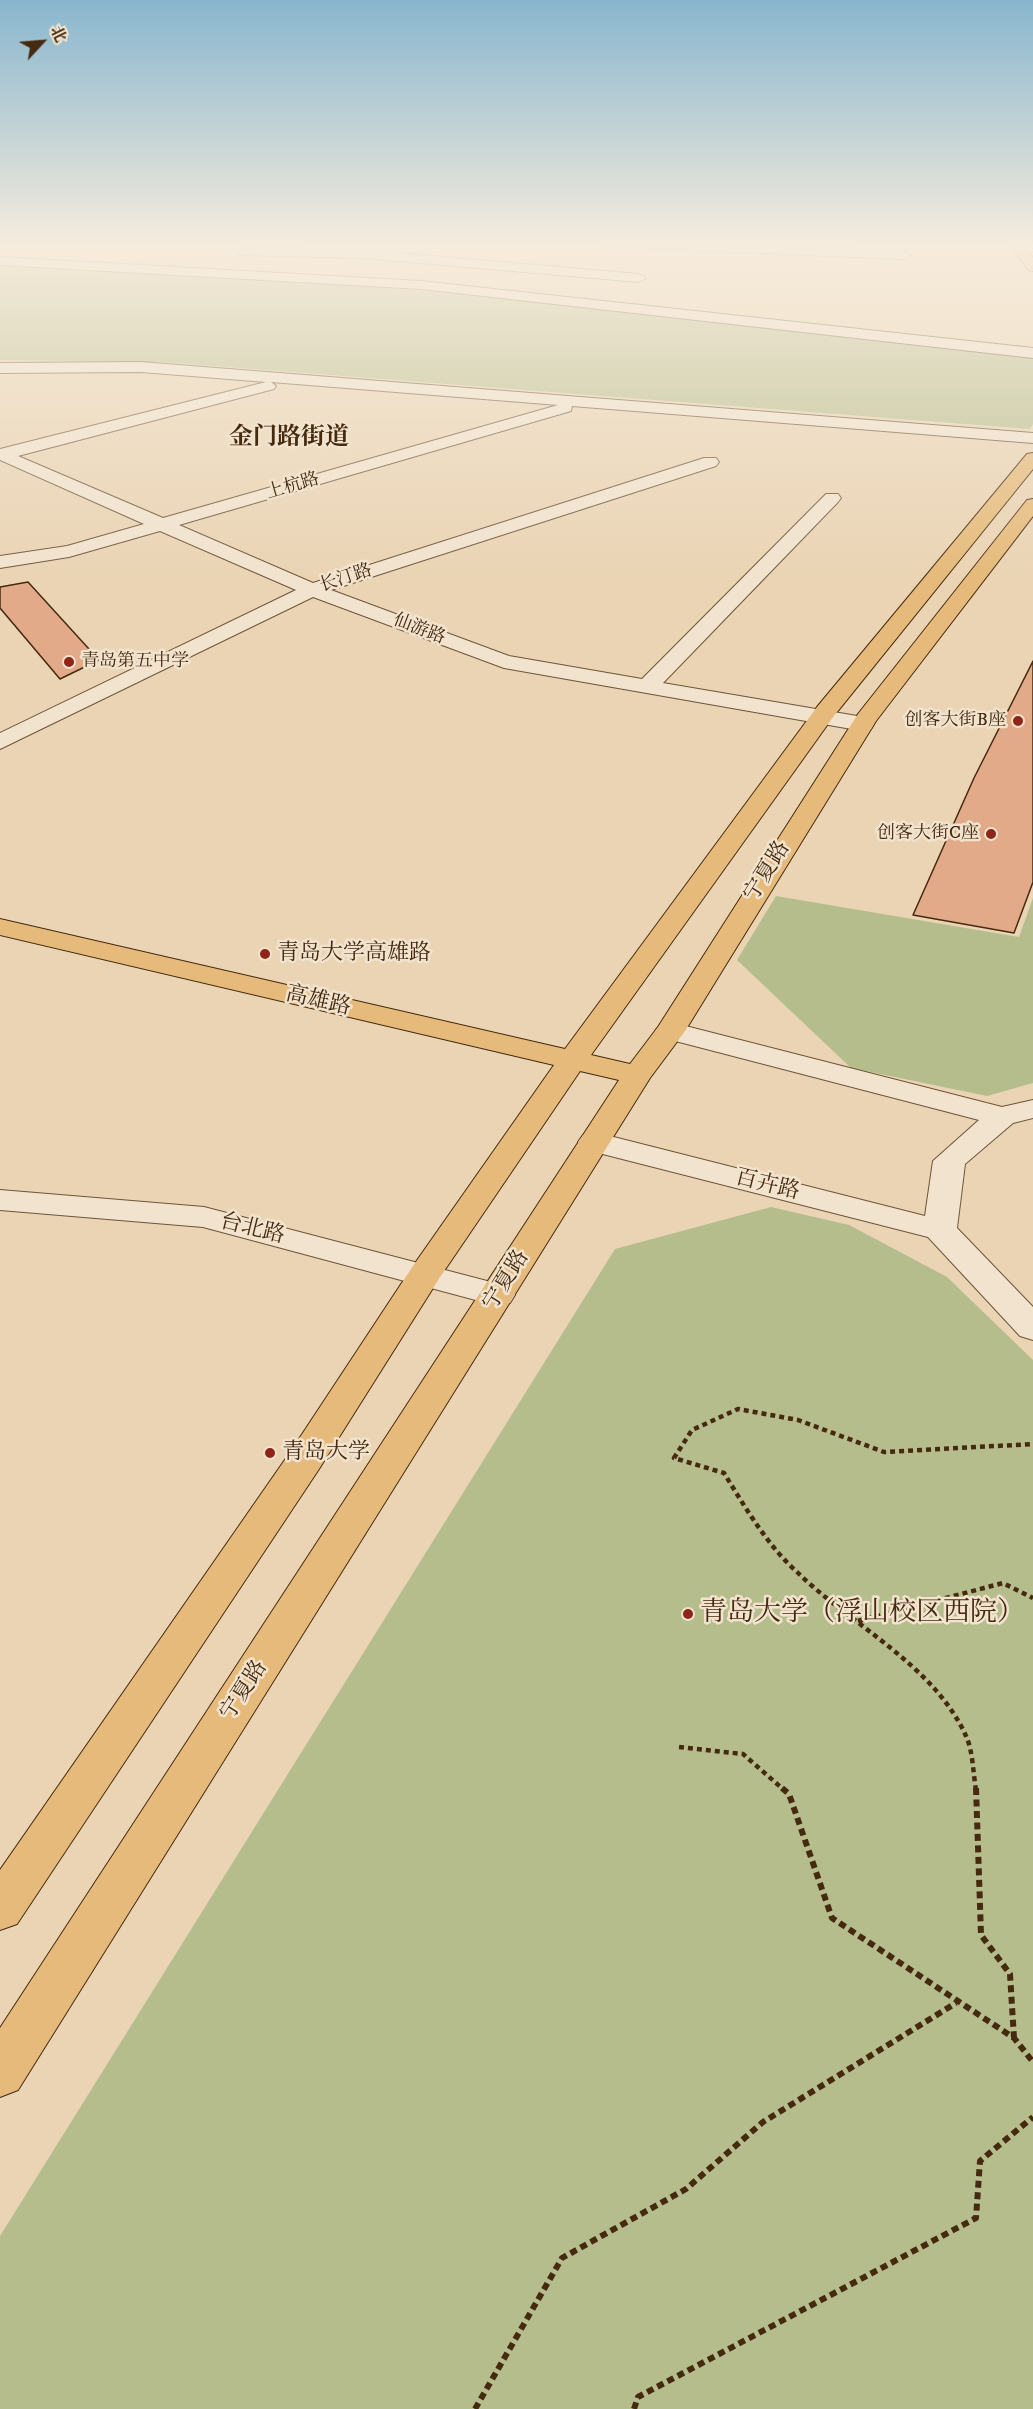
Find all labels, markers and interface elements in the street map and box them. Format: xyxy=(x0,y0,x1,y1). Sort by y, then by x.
north arrow xyxy=(12,12,72,72)
text: 北 xyxy=(46,23,71,46)
district label: 金门路街道 xyxy=(229,425,349,453)
street label: 上杭路 xyxy=(264,469,322,505)
street label: 长汀路 xyxy=(317,560,375,598)
street label: 仙游路 xyxy=(390,610,448,650)
place label: 青岛第五中学 xyxy=(81,651,189,673)
marker: 青岛第五中学 xyxy=(62,655,76,669)
place label: 创客大街B座 xyxy=(905,710,1006,732)
marker: 创客大街B座 xyxy=(1011,714,1025,728)
place label: 创客大街C座 xyxy=(877,823,979,845)
marker: 创客大街C座 xyxy=(984,827,998,841)
street label: 宁夏路 xyxy=(739,837,797,907)
place label: 青岛大学高雄路 xyxy=(277,941,431,967)
marker: 青岛大学高雄路 xyxy=(258,947,272,961)
street label: 高雄路 xyxy=(283,982,353,1022)
street label: 百卉路 xyxy=(732,1165,802,1207)
street label: 台北路 xyxy=(217,1209,287,1251)
street label: 宁夏路 xyxy=(478,1246,536,1316)
place label: 青岛大学 xyxy=(282,1440,370,1466)
marker: 青岛大学 xyxy=(263,1446,277,1460)
place label: 青岛大学（浮山校区西院） xyxy=(700,1598,1024,1630)
marker: 青岛大学（浮山校区西院） xyxy=(681,1607,695,1621)
street label: 宁夏路 xyxy=(216,1656,274,1726)

